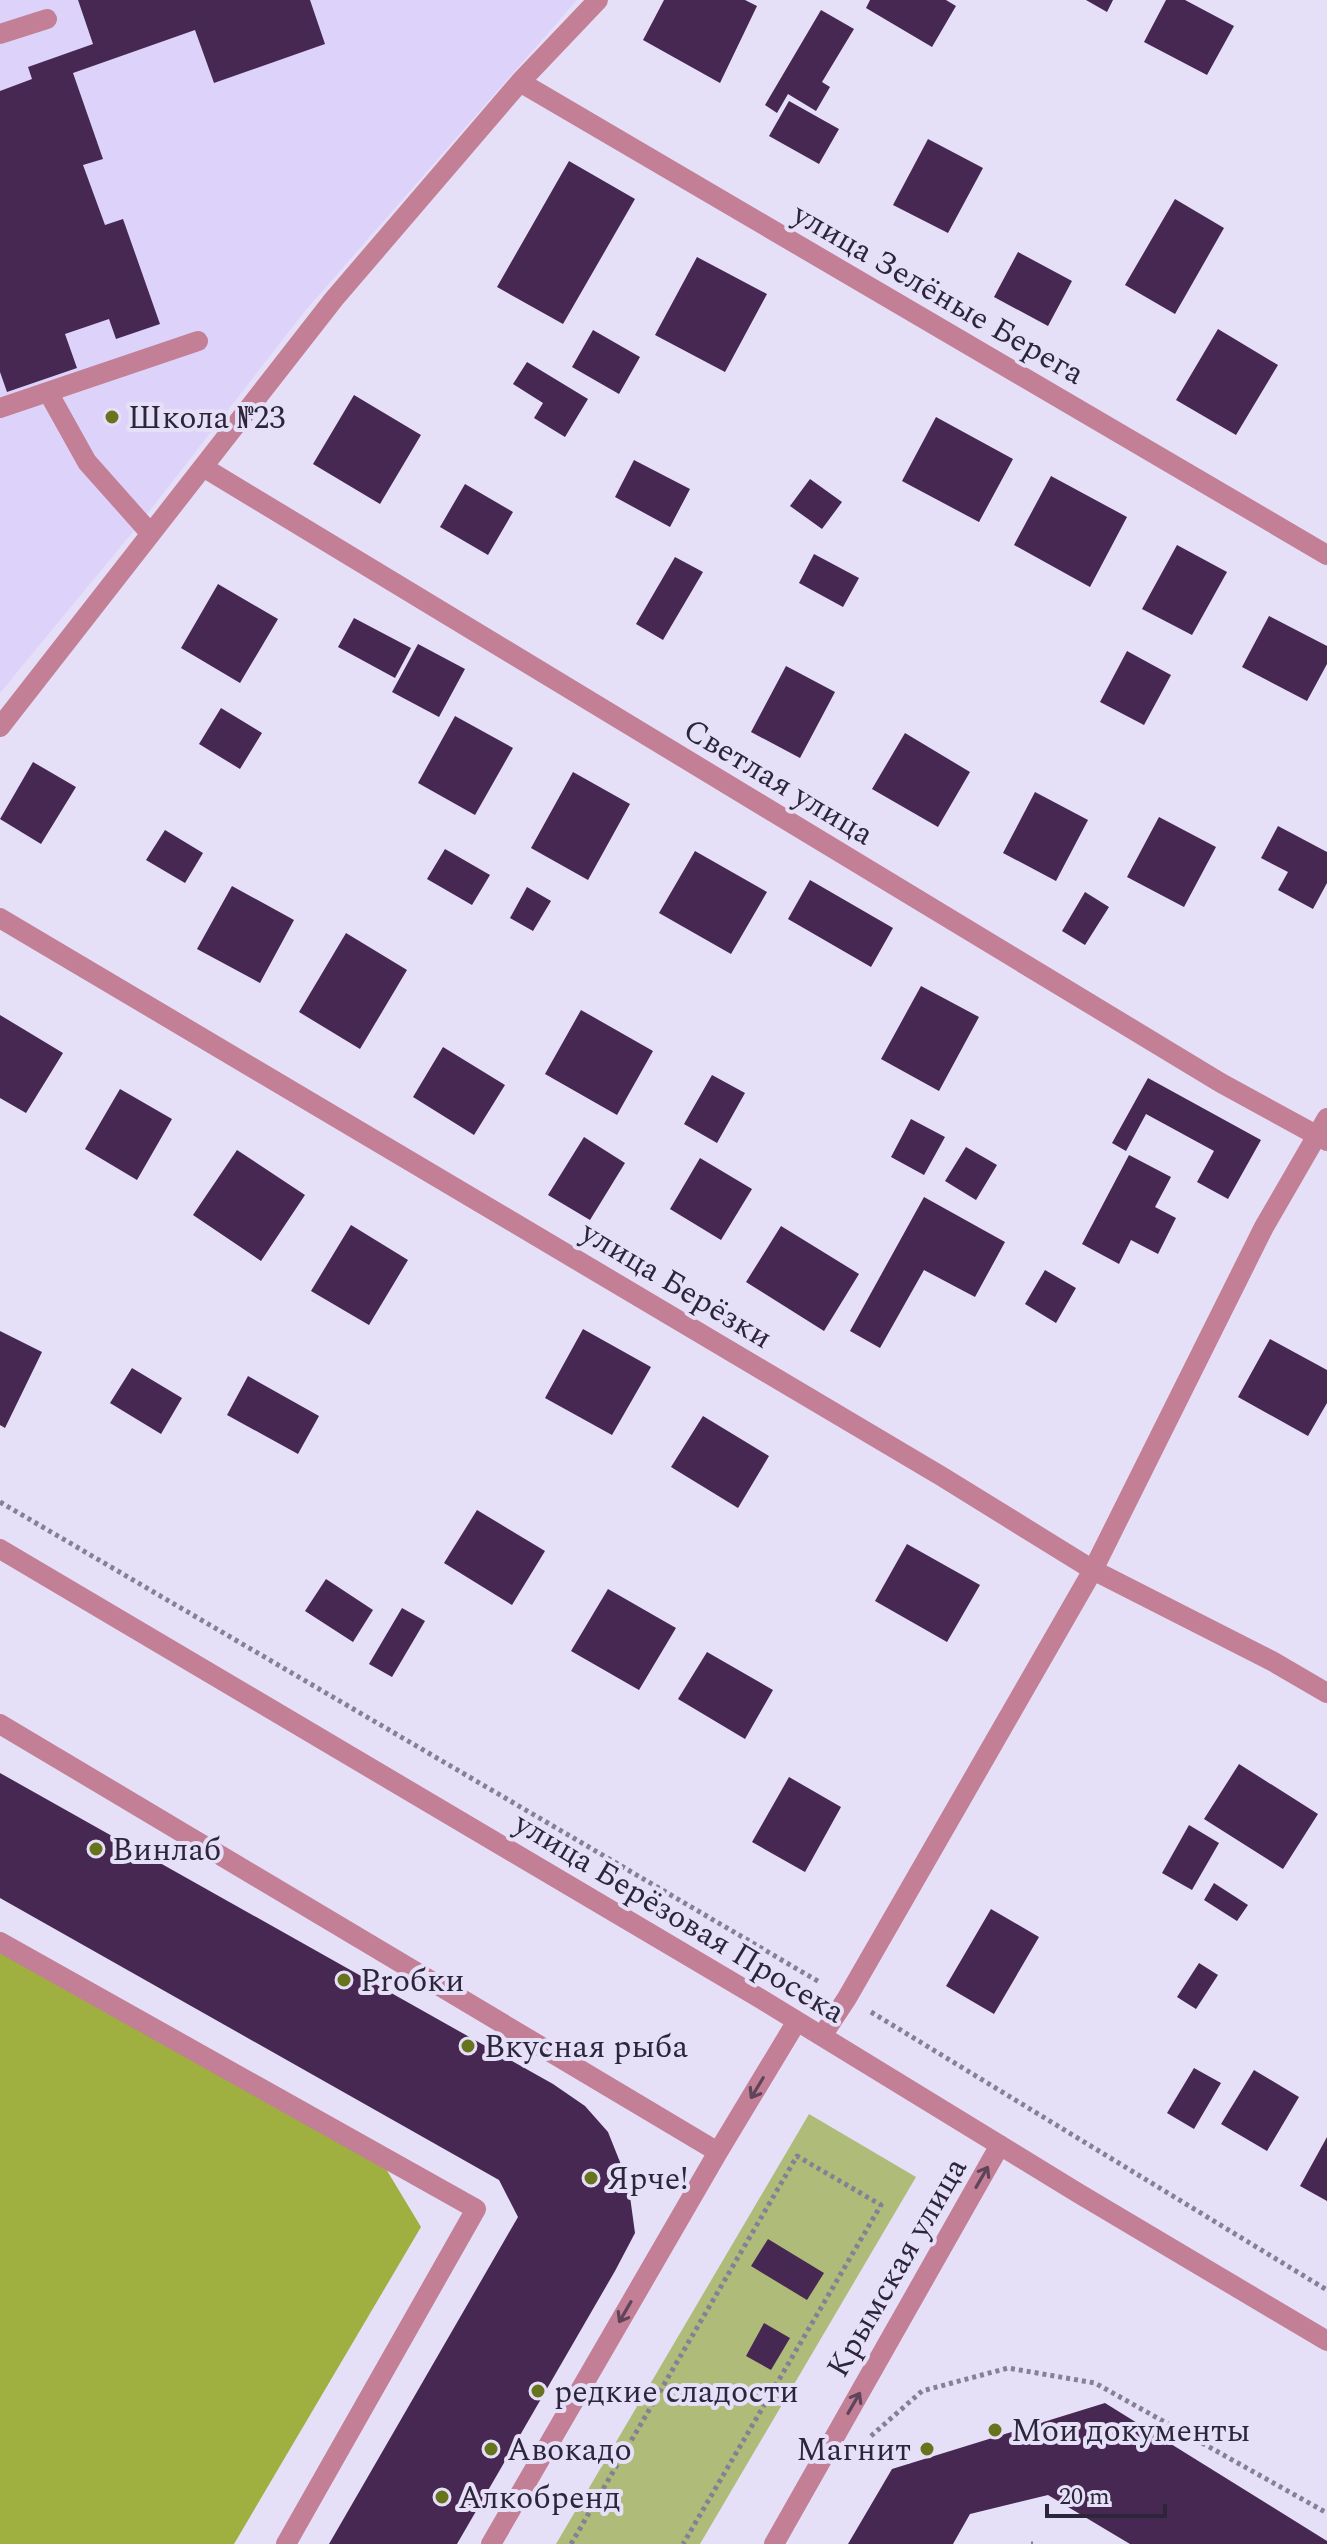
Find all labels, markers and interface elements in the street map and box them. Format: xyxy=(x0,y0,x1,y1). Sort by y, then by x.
street label: улица Зелёные Берега xyxy=(782,190,1094,398)
place label: Школа №23 xyxy=(128,394,285,443)
marker: Школа №23 xyxy=(103,408,121,426)
street label: Светлая улица xyxy=(674,706,883,859)
street label: улица Берёзки xyxy=(570,1208,782,1362)
street label: улица Берёзовая Просека xyxy=(503,1799,854,2037)
place label: Винлаб xyxy=(112,1826,221,1875)
marker: Винлаб xyxy=(87,1840,105,1858)
place label: Proбки xyxy=(360,1957,464,2006)
marker: Proбки xyxy=(335,1971,353,1989)
place label: Вкусная рыба xyxy=(484,2023,688,2072)
marker: Вкусная рыба xyxy=(459,2037,477,2055)
one-way arrow xyxy=(749,2076,765,2099)
street label: Крымская улица xyxy=(814,2148,980,2387)
place label: Ярче! xyxy=(607,2155,688,2204)
one-way arrow xyxy=(974,2166,990,2189)
marker: Ярче! xyxy=(582,2169,600,2187)
one-way arrow xyxy=(617,2300,633,2323)
place label: редкие сладости xyxy=(554,2368,799,2417)
marker: редкие сладости xyxy=(529,2382,547,2400)
one-way arrow xyxy=(846,2392,862,2415)
place label: Мои документы xyxy=(1011,2407,1250,2456)
marker: Мои документы xyxy=(986,2421,1004,2439)
place label: Авокадо xyxy=(507,2426,632,2475)
place label: Магнит xyxy=(796,2426,911,2475)
marker: Авокадо xyxy=(482,2440,500,2458)
marker: Магнит xyxy=(918,2440,936,2458)
scale bar xyxy=(1047,2468,1165,2518)
place label: Алкобренд xyxy=(458,2474,621,2523)
text: 20 m xyxy=(1059,2479,1110,2515)
marker: Алкобренд xyxy=(433,2488,451,2506)

